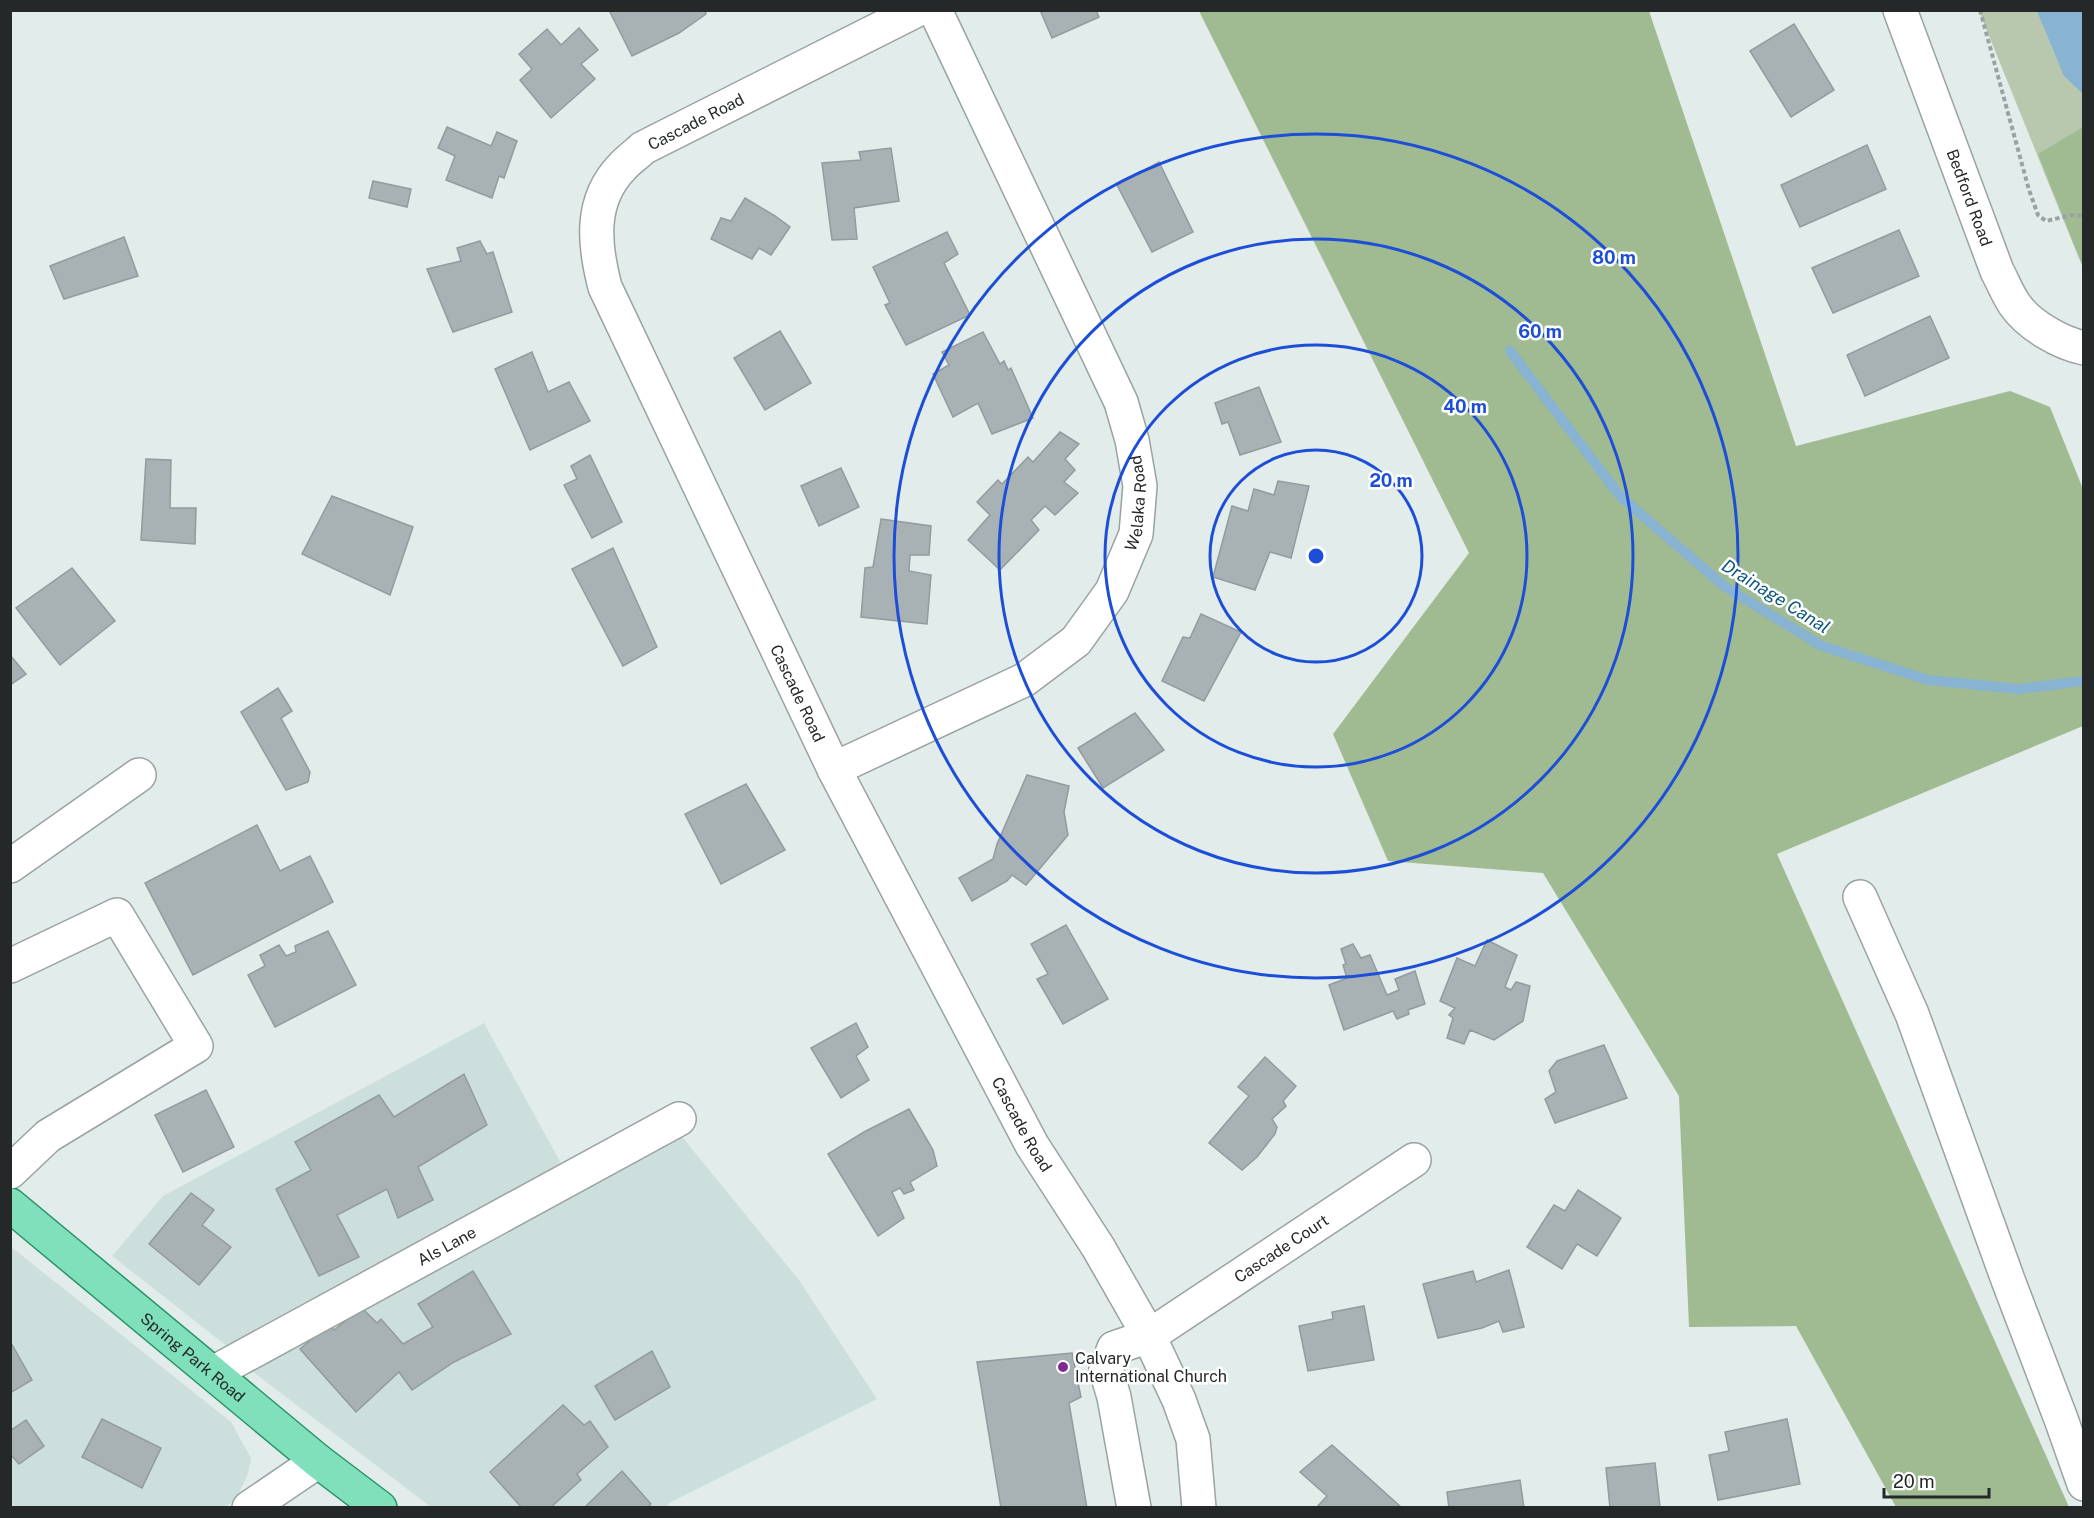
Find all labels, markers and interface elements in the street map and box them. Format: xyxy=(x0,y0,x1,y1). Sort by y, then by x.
street label: Cascade Road xyxy=(645,90,747,154)
street label: Bedford Road xyxy=(1943,146,1996,249)
text: 80 m xyxy=(1592,247,1636,268)
text: 60 m xyxy=(1518,321,1562,342)
text: 40 m xyxy=(1443,396,1487,417)
street label: Welaka Road xyxy=(1120,454,1150,554)
text: 20 m xyxy=(1369,470,1413,491)
centre of rings xyxy=(1306,546,1326,566)
water label: Drainage Canal xyxy=(1718,554,1834,638)
street label: Cascade Road xyxy=(767,641,829,745)
street label: Cascade Road xyxy=(988,1073,1056,1175)
street label: Cascade Court xyxy=(1230,1210,1332,1286)
street label: Als Lane xyxy=(414,1222,479,1269)
street label: Spring Park Road xyxy=(137,1308,249,1406)
place label: Calvary International Church xyxy=(1075,1349,1227,1386)
marker: Calvary International Church xyxy=(1056,1360,1070,1374)
scale bar xyxy=(1884,1461,1989,1499)
text: 20 m xyxy=(1893,1471,1935,1492)

